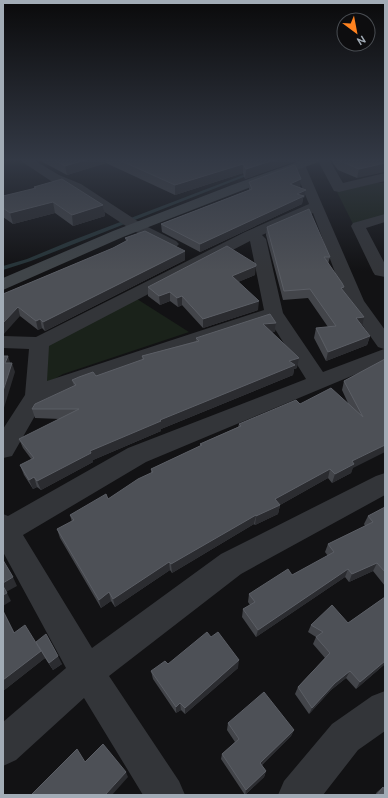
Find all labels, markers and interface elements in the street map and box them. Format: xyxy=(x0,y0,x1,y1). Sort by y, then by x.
north arrow xyxy=(336,12,376,52)
text: N xyxy=(355,33,368,48)

